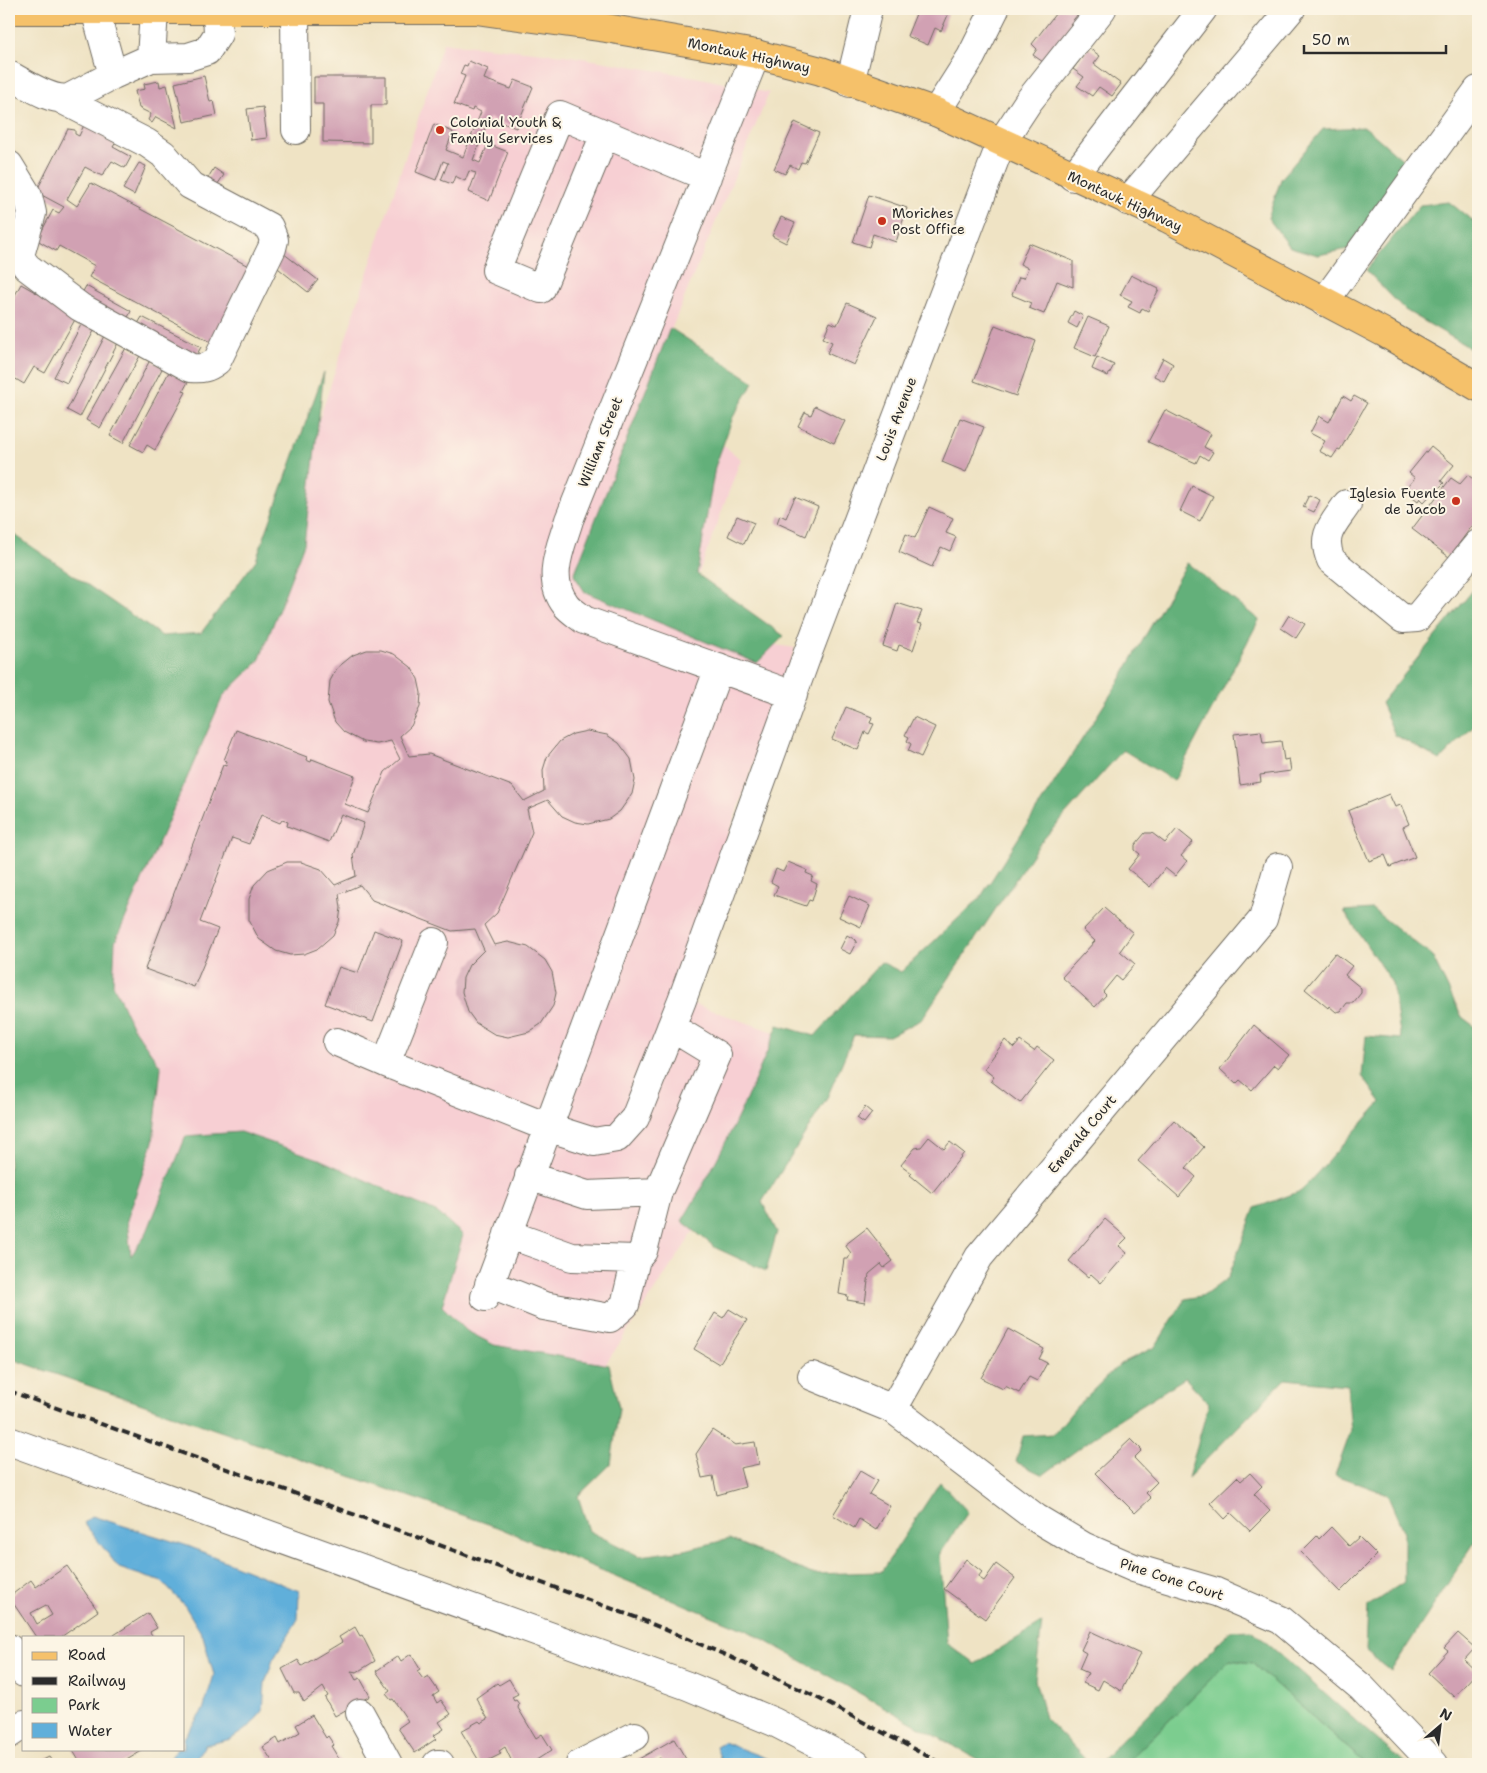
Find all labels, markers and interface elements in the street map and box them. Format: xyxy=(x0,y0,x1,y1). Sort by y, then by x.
scale bar xyxy=(1304,22,1447,54)
text: 50 m xyxy=(1312,30,1350,50)
street label: Montauk Highway xyxy=(686,33,812,77)
place label: Colonial Youth & Family Services xyxy=(450,113,561,147)
marker: Colonial Youth & Family Services xyxy=(434,124,446,136)
street label: Montauk Highway xyxy=(1065,167,1185,235)
place label: Moriches Post Office xyxy=(892,204,965,238)
marker: Moriches Post Office xyxy=(876,215,888,227)
street label: Louis Avenue xyxy=(872,374,920,464)
street label: William Street xyxy=(574,394,626,490)
place label: Iglesia Fuente de Jacob xyxy=(1350,484,1446,518)
marker: Iglesia Fuente de Jacob xyxy=(1450,495,1462,507)
street label: Emerald Court xyxy=(1044,1091,1120,1177)
street label: Pine Cone Court xyxy=(1118,1554,1226,1604)
legend xyxy=(22,1636,185,1750)
text: Road xyxy=(68,1645,106,1665)
text: Railway xyxy=(68,1671,126,1691)
text: Park xyxy=(68,1695,100,1715)
north arrow xyxy=(1414,1700,1464,1750)
text: N xyxy=(1437,1704,1455,1725)
text: Water xyxy=(68,1721,112,1741)

